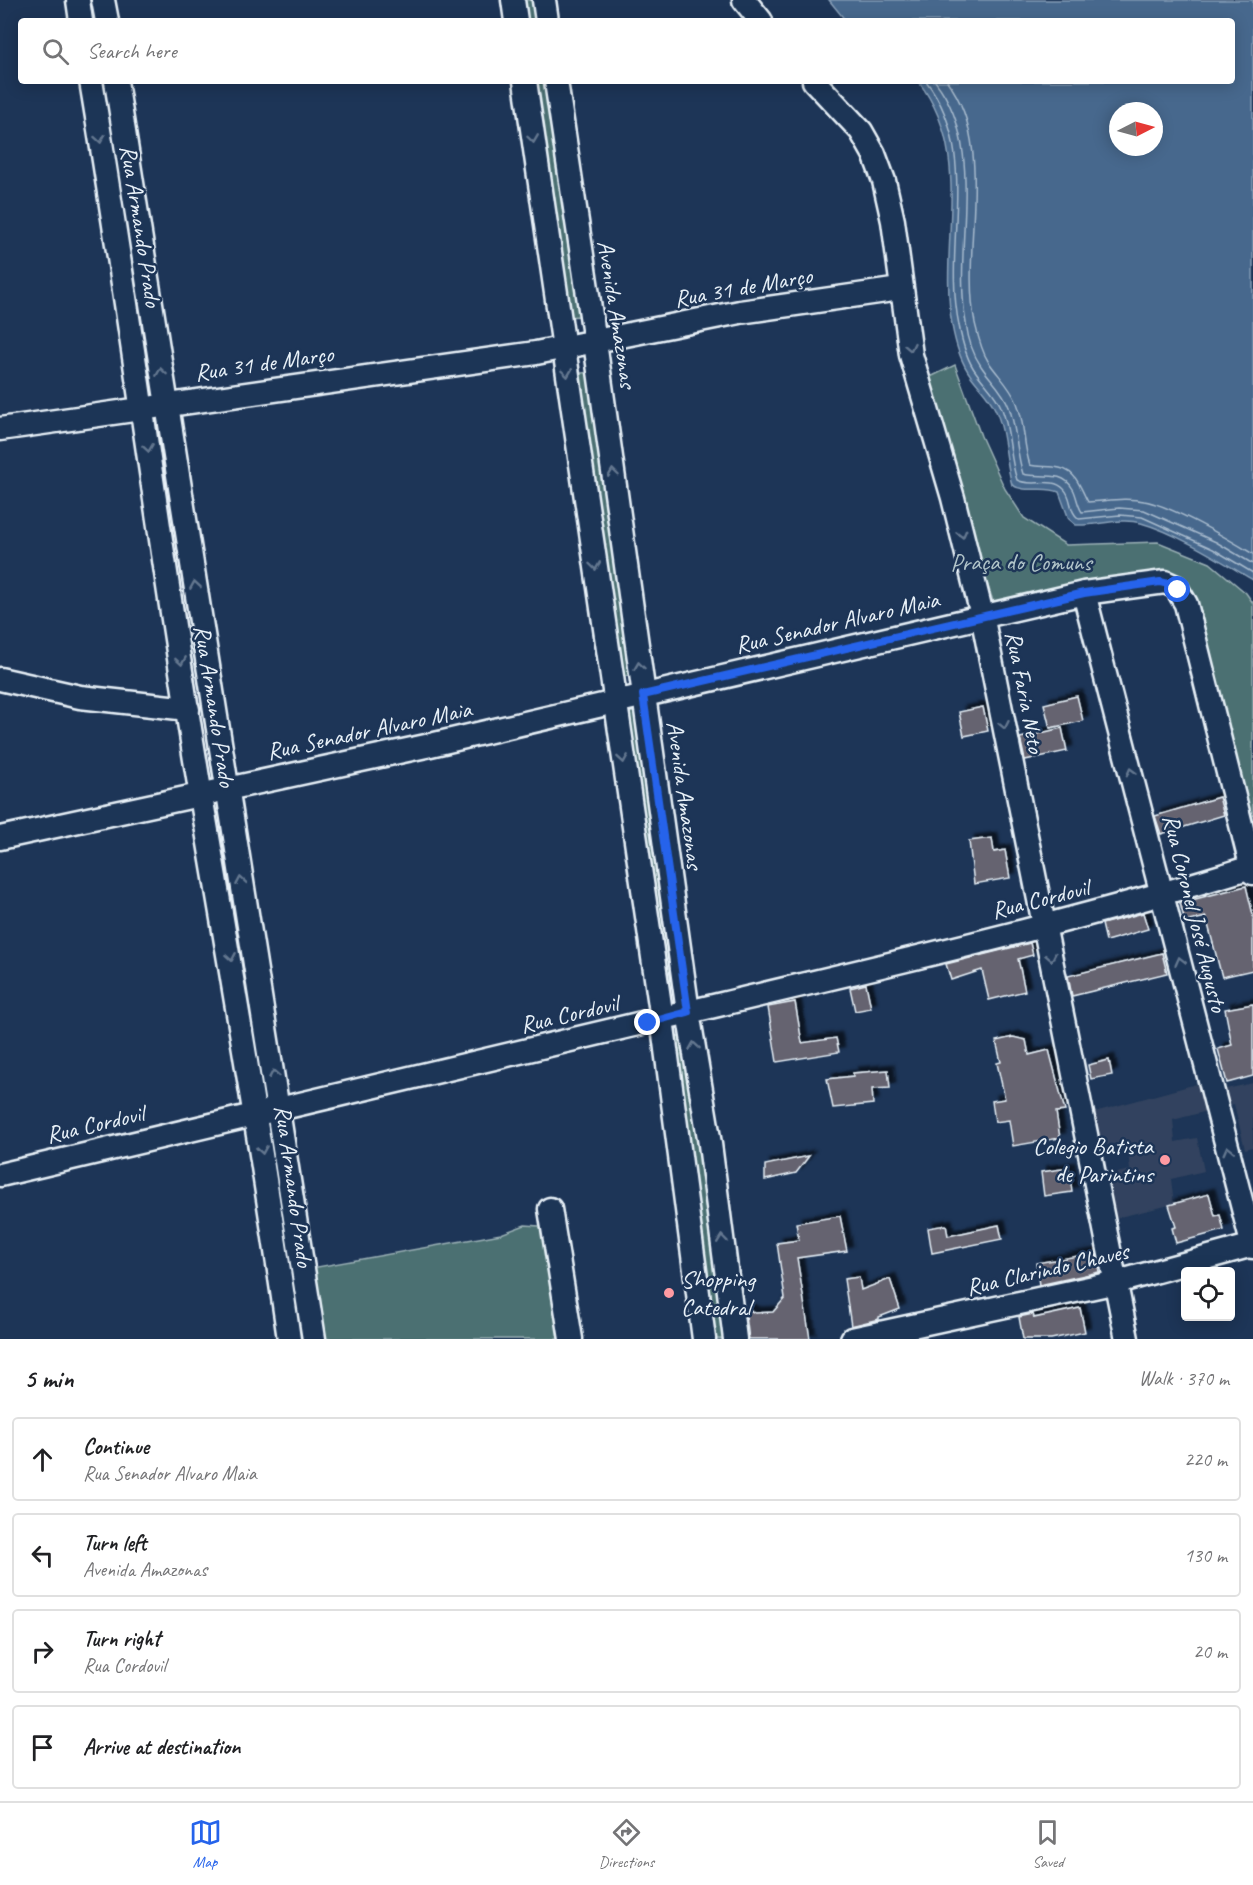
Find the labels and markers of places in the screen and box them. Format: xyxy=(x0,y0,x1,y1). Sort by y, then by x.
place label: Colegio Batista de Parintins xyxy=(1033,1131,1155,1189)
marker: Colegio Batista de Parintins xyxy=(1158,1153,1172,1167)
place label: Shopping Catedral xyxy=(681,1264,757,1322)
marker: Shopping Catedral xyxy=(662,1286,676,1300)

